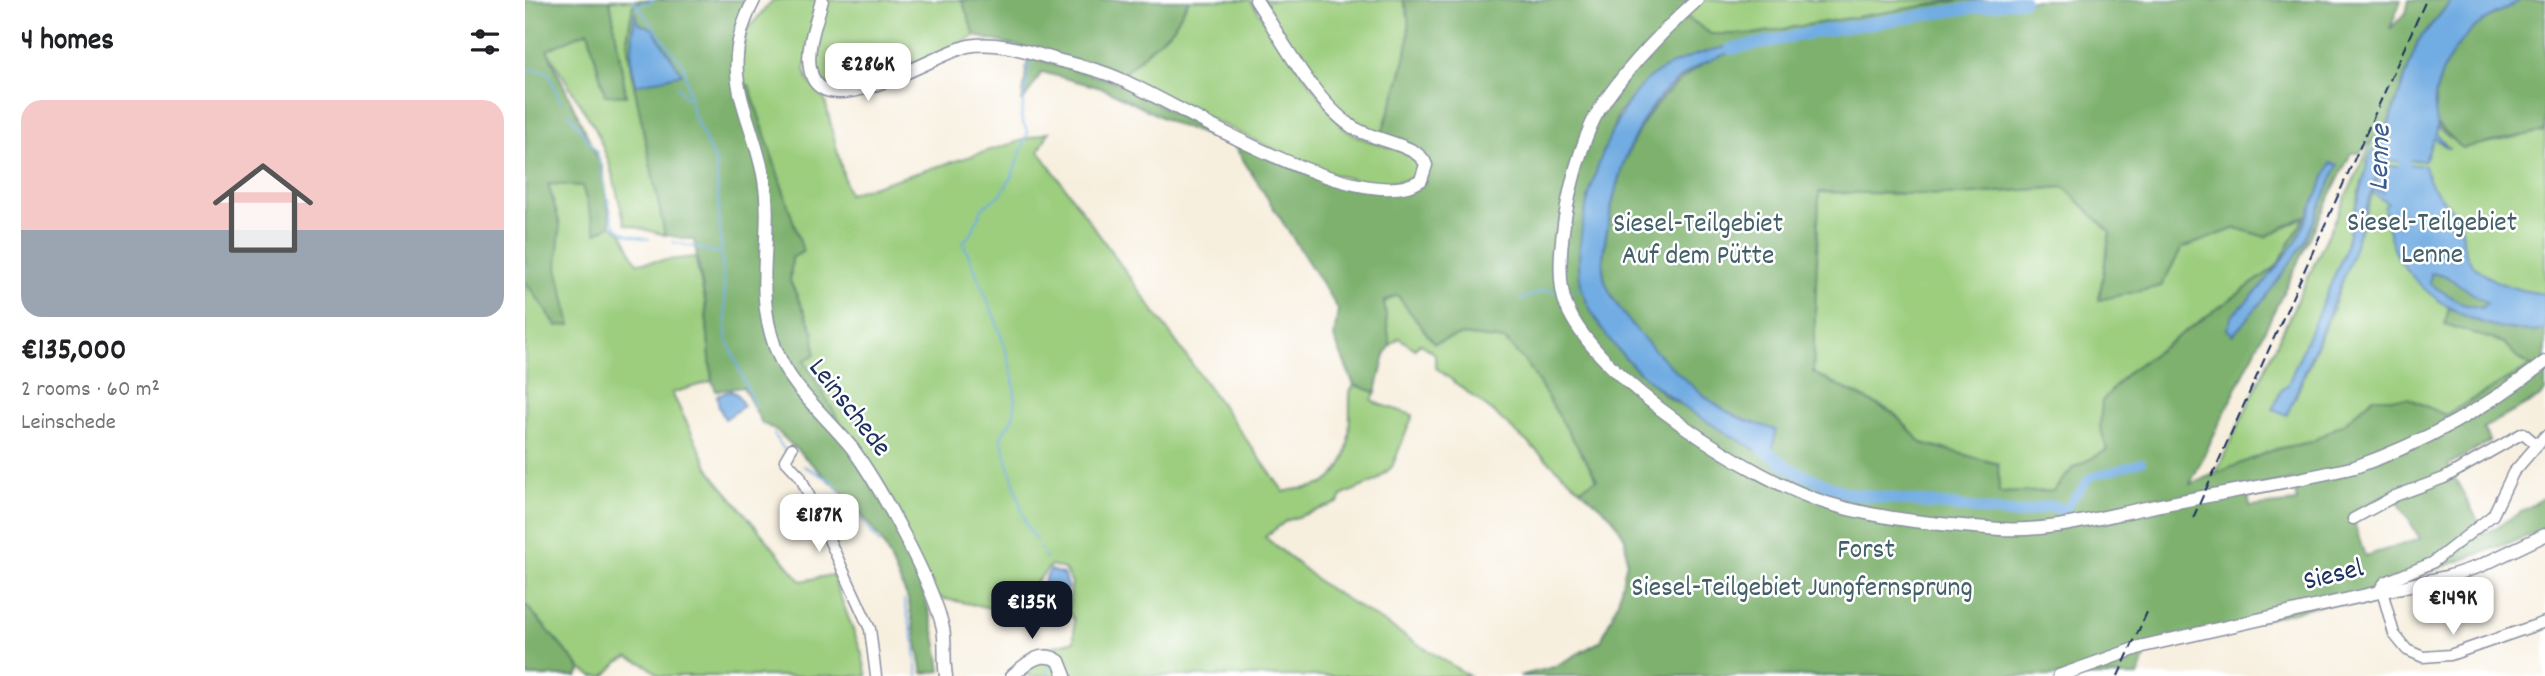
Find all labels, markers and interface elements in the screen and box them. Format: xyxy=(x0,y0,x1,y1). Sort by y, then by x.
text: 4 homes xyxy=(21,21,114,64)
icon: filters xyxy=(466,23,504,61)
pin: €286K xyxy=(819,43,917,103)
text: €286K xyxy=(841,49,895,82)
water label: Lenne xyxy=(2359,122,2405,192)
icon: home xyxy=(200,145,326,271)
park label: Siesel-Teilgebiet Lenne xyxy=(2347,205,2517,277)
park label: Siesel-Teilgebiet Auf dem Pütte xyxy=(1613,206,1783,278)
text: €135,000 xyxy=(21,331,126,374)
street label: Leinschede xyxy=(797,351,899,467)
text: 2 rooms · 60 m² xyxy=(21,374,160,407)
text: Leinschede xyxy=(21,407,116,440)
pin: €187K xyxy=(770,494,868,554)
text: €187K xyxy=(796,500,842,533)
park label: Forst xyxy=(1837,532,1895,572)
street label: Siesel xyxy=(2300,550,2369,604)
park label: Siesel-Teilgebiet Jungfernsprung xyxy=(1631,570,1973,610)
pin: €149K xyxy=(2404,578,2502,637)
pin: €135K xyxy=(983,582,1081,641)
text: €149K xyxy=(2429,583,2477,616)
text: €135K xyxy=(1007,587,1057,620)

